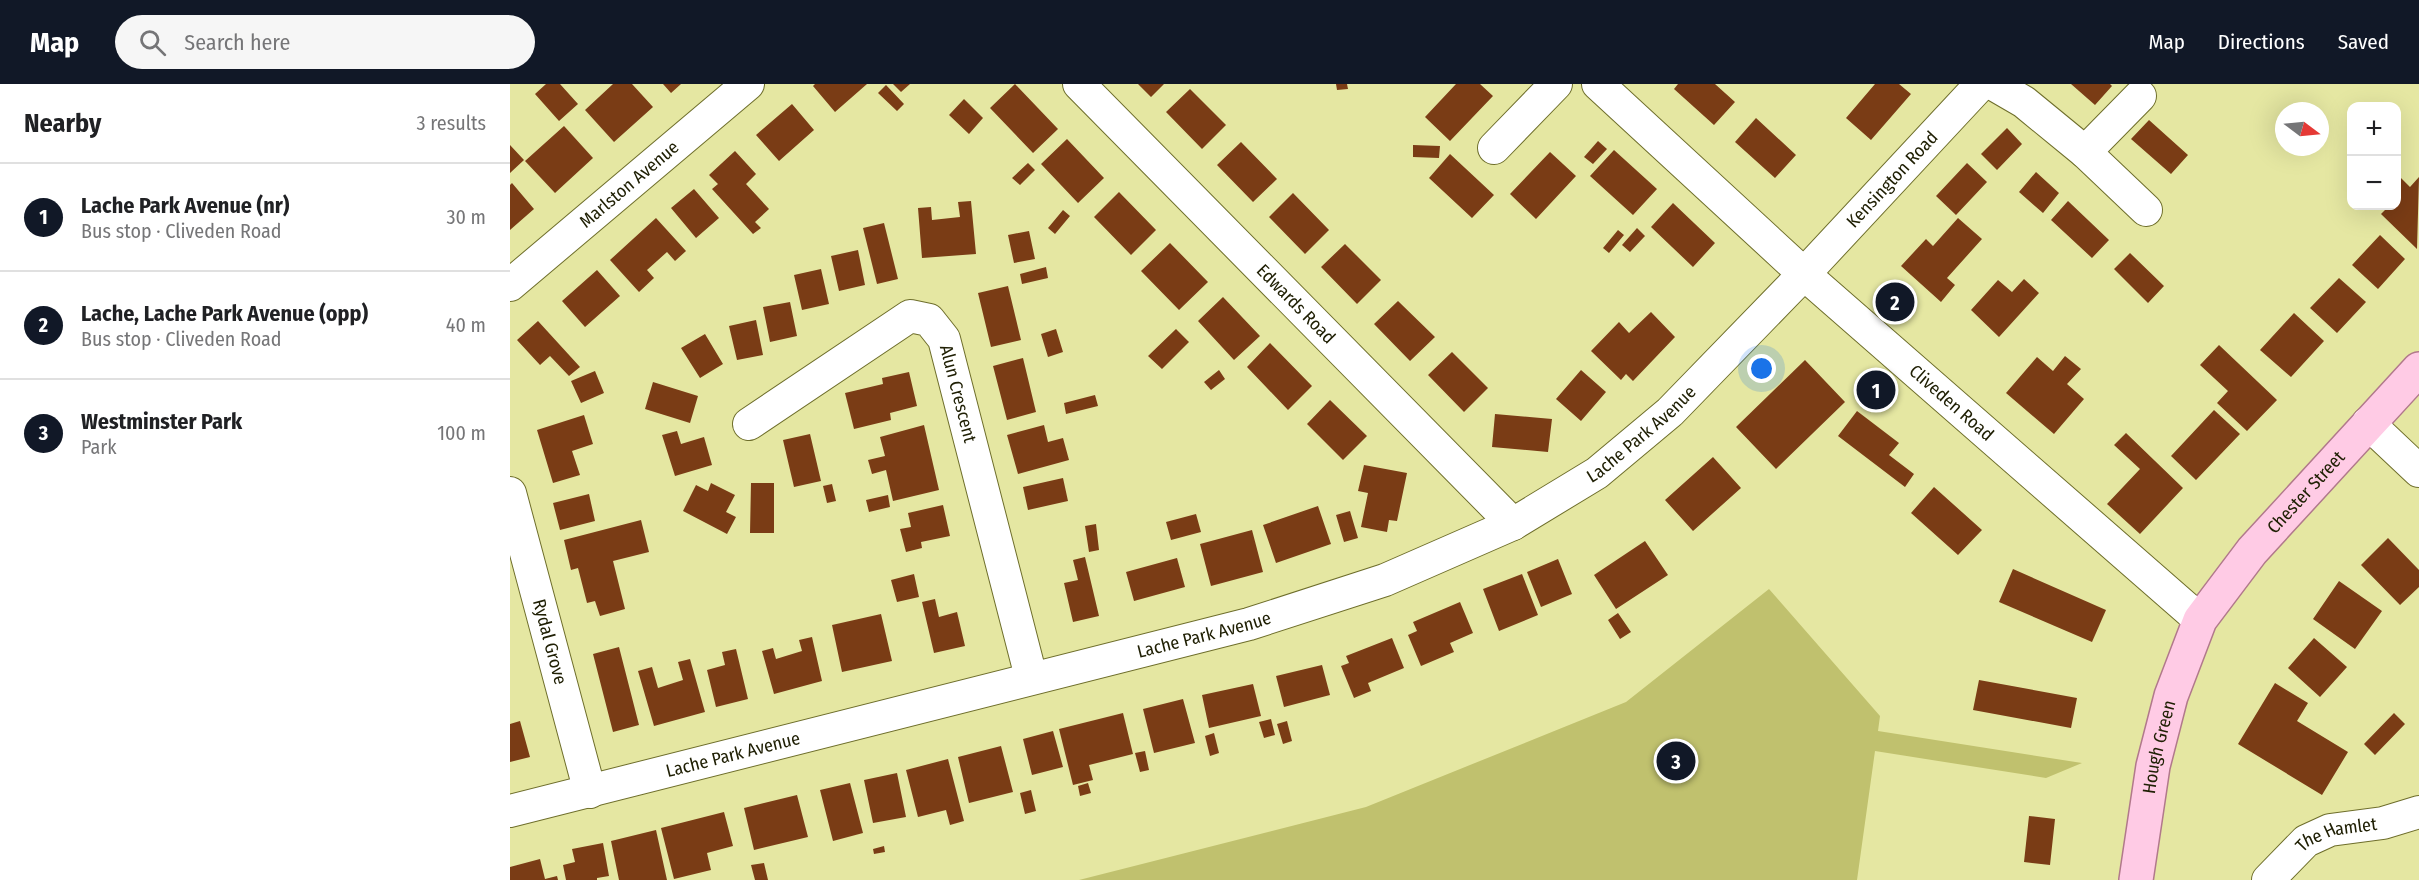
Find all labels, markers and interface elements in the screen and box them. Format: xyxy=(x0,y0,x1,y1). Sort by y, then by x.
search box xyxy=(115,15,535,69)
text: Map xyxy=(30,26,79,59)
icon: search xyxy=(136,26,169,59)
text: Search here xyxy=(184,29,290,56)
text: Map xyxy=(2148,29,2185,55)
text: Directions xyxy=(2218,29,2305,55)
text: Saved xyxy=(2338,29,2389,55)
north arrow xyxy=(2275,102,2329,156)
map controls xyxy=(2347,102,2401,210)
button: + xyxy=(2347,102,2401,156)
text: Nearby xyxy=(24,108,101,139)
text: 3 results xyxy=(417,111,486,135)
street label: Kensington Road xyxy=(1842,127,1942,232)
street label: Marlston Avenue xyxy=(575,136,683,233)
button: − xyxy=(2347,156,2401,210)
text: Lache Park Avenue (nr) xyxy=(81,192,289,219)
text: 1 xyxy=(39,205,48,229)
text: 30 m xyxy=(446,205,486,229)
text: Bus stop · Cliveden Road xyxy=(81,219,282,243)
street label: Edwards Road xyxy=(1252,260,1340,348)
pin: 2 xyxy=(1876,280,1914,324)
text: Lache, Lache Park Avenue (opp) xyxy=(81,300,368,327)
text: 2 xyxy=(39,313,48,337)
text: 40 m xyxy=(446,313,486,337)
text: Bus stop · Cliveden Road xyxy=(81,327,282,351)
street label: Alun Crescent xyxy=(935,342,981,445)
your location xyxy=(1747,354,1776,383)
street label: Cliveden Road xyxy=(1905,360,1998,446)
pin: 1 xyxy=(1856,368,1896,412)
street label: Lache Park Avenue xyxy=(1583,381,1701,488)
text: Westminster Park xyxy=(81,408,242,435)
text: 3 xyxy=(39,421,48,445)
text: 100 m xyxy=(437,421,486,445)
text: Park xyxy=(81,435,117,459)
street label: Chester Street xyxy=(2262,446,2349,538)
street label: Rydal Grove xyxy=(528,597,572,687)
street label: Lache Park Avenue xyxy=(1135,607,1274,663)
street label: Hough Green xyxy=(2138,698,2180,795)
street label: Lache Park Avenue xyxy=(664,727,802,782)
pin: 3 xyxy=(1656,738,1696,784)
street label: The Hamlet xyxy=(2291,813,2378,856)

